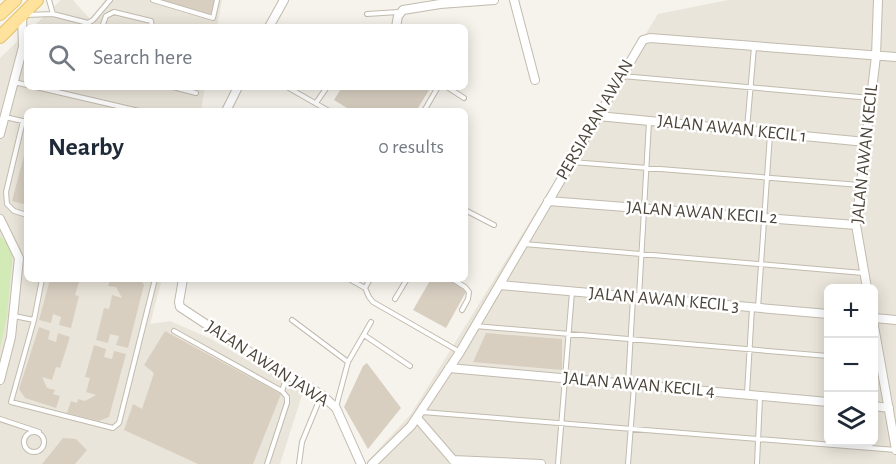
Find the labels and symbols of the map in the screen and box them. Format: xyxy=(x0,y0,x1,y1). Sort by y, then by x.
street label: PERSIARAN AWAN xyxy=(553,57,637,183)
street label: JALAN AWAN KECIL xyxy=(849,83,881,225)
street label: JALAN AWAN KECIL 1 xyxy=(657,112,807,146)
street label: JALAN AWAN KECIL 2 xyxy=(626,199,778,227)
street label: JALAN AWAN KECIL 3 xyxy=(588,284,740,316)
street label: JALAN AWAN JAWA xyxy=(202,318,332,411)
street label: JALAN AWAN KECIL 4 xyxy=(562,369,716,401)

